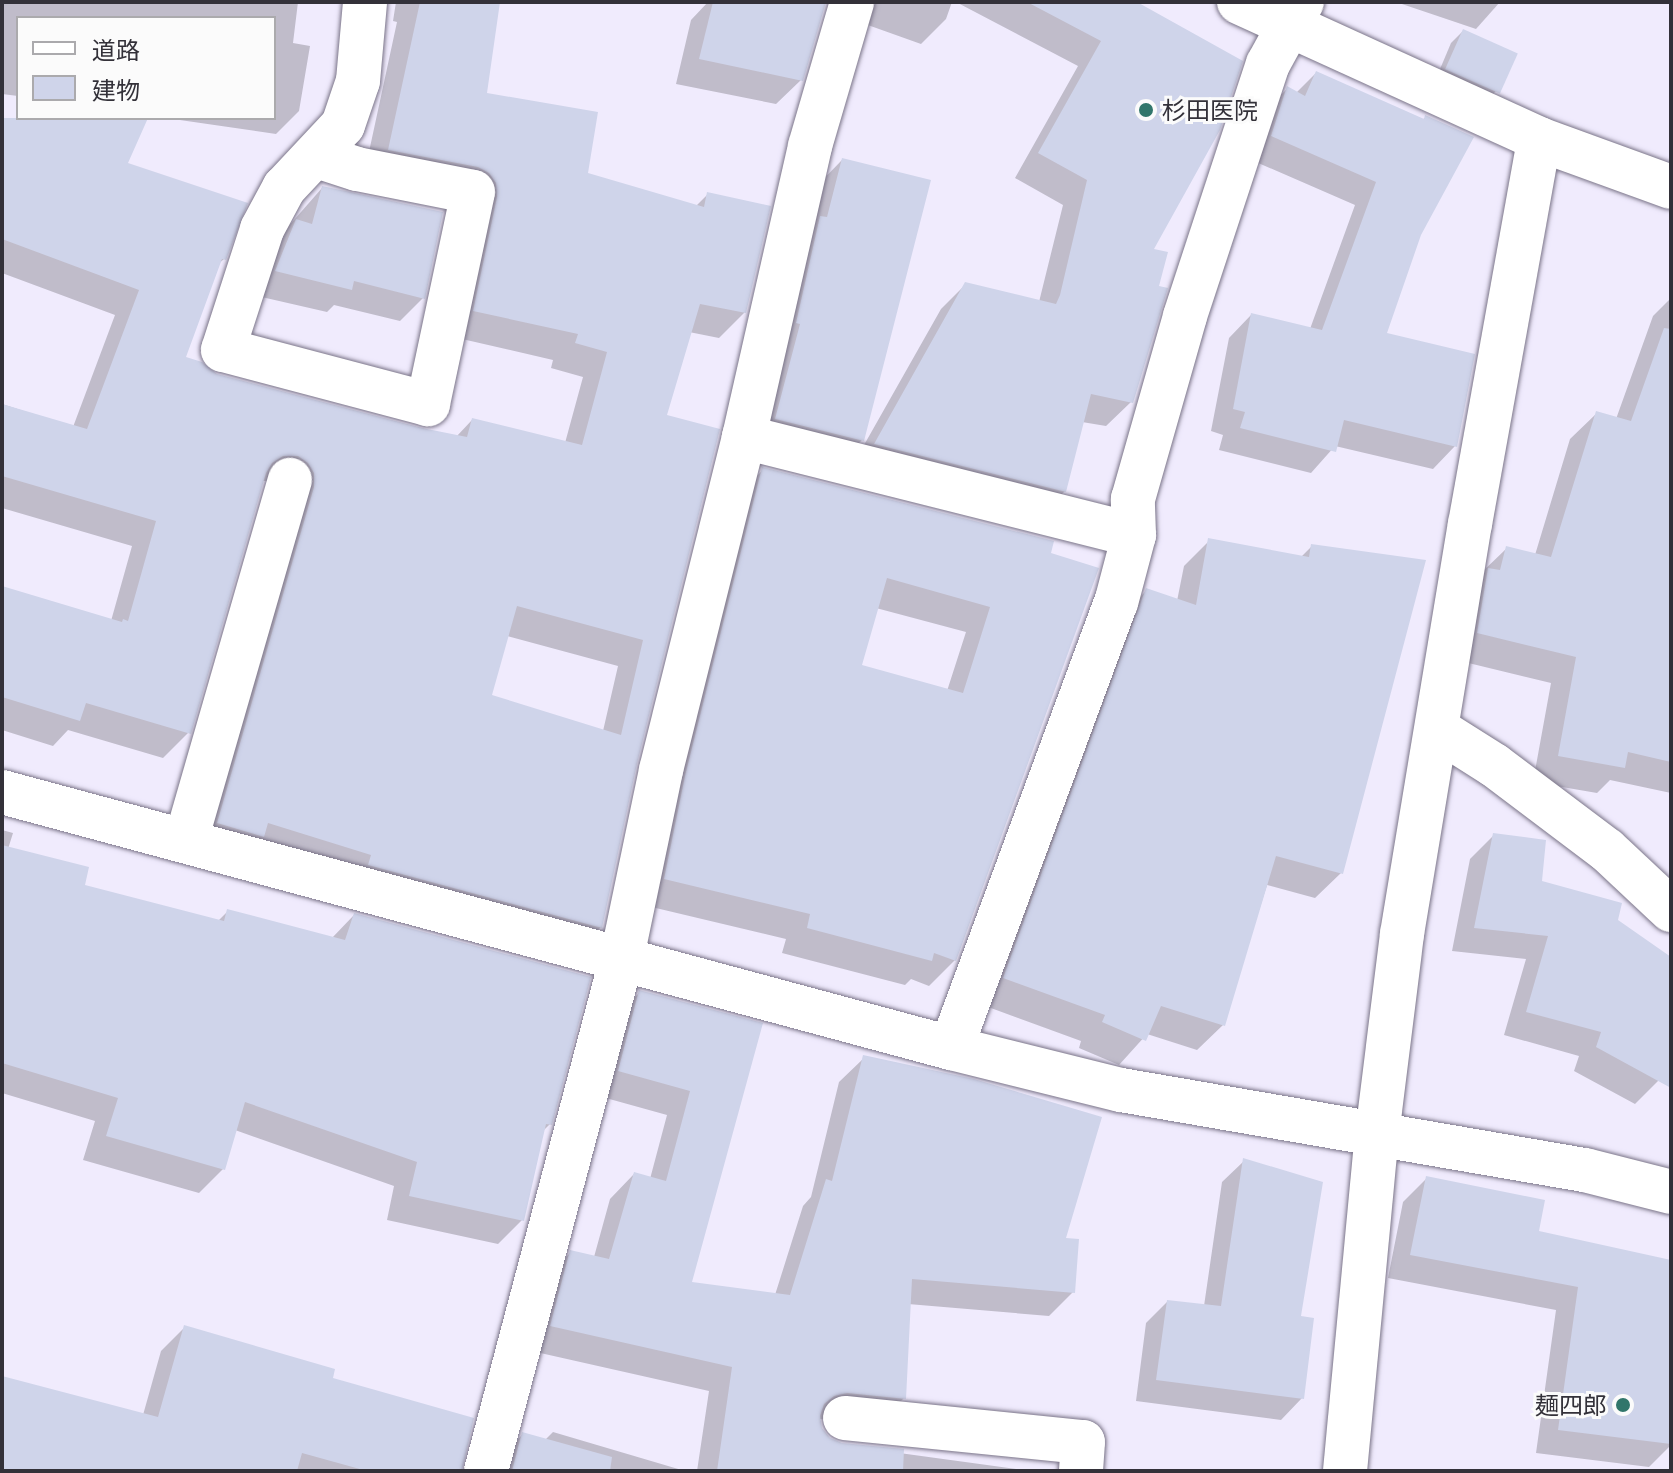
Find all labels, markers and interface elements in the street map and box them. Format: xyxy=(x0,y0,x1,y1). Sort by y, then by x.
legend xyxy=(16,16,276,120)
text: 道路 xyxy=(92,33,140,65)
text: 建物 xyxy=(92,73,140,105)
place label: 杉田医院 xyxy=(1162,96,1258,124)
marker: 杉田医院 xyxy=(1137,101,1155,119)
place label: 麺四郎 xyxy=(1535,1391,1607,1419)
marker: 麺四郎 xyxy=(1614,1396,1632,1414)

